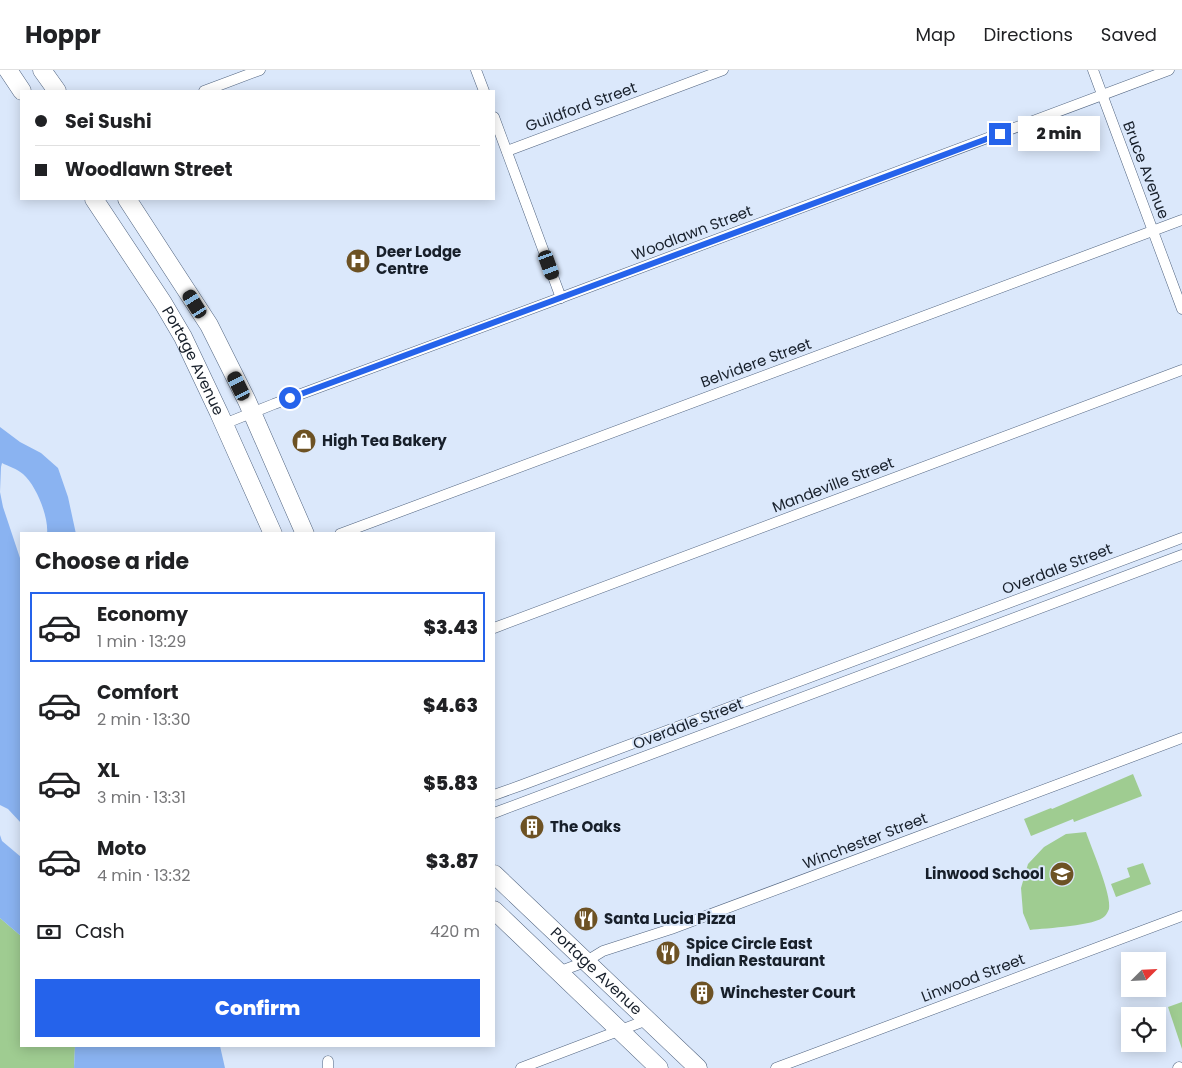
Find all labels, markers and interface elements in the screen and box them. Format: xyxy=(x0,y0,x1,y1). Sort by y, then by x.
text: Hoppr xyxy=(25,18,101,51)
text: Map xyxy=(916,22,955,47)
text: Directions xyxy=(983,22,1073,47)
text: Saved xyxy=(1101,22,1157,47)
street label: Guildford Street xyxy=(522,77,639,136)
text: Sei Sushi xyxy=(65,108,152,135)
callout: 2 min xyxy=(1018,116,1100,152)
street label: Bruce Avenue xyxy=(1118,118,1175,222)
text: 2 min xyxy=(1036,122,1082,145)
route end xyxy=(989,123,1011,145)
text: Woodlawn Street xyxy=(65,156,233,183)
street label: Woodlawn Street xyxy=(628,200,755,265)
place label: Deer Lodge Centre xyxy=(376,241,461,279)
hospital icon: Deer Lodge Centre xyxy=(345,248,371,274)
car xyxy=(536,248,561,282)
car xyxy=(180,287,209,321)
street label: Portage Avenue xyxy=(157,302,230,418)
street label: Belvidere Street xyxy=(697,333,814,392)
car xyxy=(225,369,252,403)
route start xyxy=(279,387,301,409)
shop icon: High Tea Bakery xyxy=(291,428,317,454)
place label: High Tea Bakery xyxy=(322,430,447,451)
street label: Mandeville Street xyxy=(769,452,897,517)
street label: Overdale Street xyxy=(999,538,1115,599)
text: Choose a ride xyxy=(35,546,189,577)
text: Economy xyxy=(97,601,188,628)
icon: car xyxy=(37,605,82,650)
text: $3.43 xyxy=(423,614,478,641)
text: 1 min · 13:29 xyxy=(97,630,186,653)
text: Comfort xyxy=(97,679,179,706)
icon: car xyxy=(37,683,82,728)
text: $4.63 xyxy=(423,692,478,719)
street label: Overdale Street xyxy=(630,693,746,754)
text: 2 min · 13:30 xyxy=(97,708,191,731)
text: XL xyxy=(97,757,120,784)
icon: car xyxy=(37,761,82,806)
text: $5.83 xyxy=(423,770,478,797)
text: 3 min · 13:31 xyxy=(97,786,186,809)
street label: Winchester Street xyxy=(799,807,930,874)
building icon: The Oaks xyxy=(519,814,545,840)
place label: The Oaks xyxy=(550,816,621,837)
text: Moto xyxy=(97,835,146,862)
icon: car xyxy=(37,839,82,884)
text: $3.87 xyxy=(426,848,478,875)
school or university icon: Linwood School xyxy=(1049,861,1075,887)
place label: Linwood School xyxy=(925,863,1044,884)
text: 4 min · 13:32 xyxy=(97,864,191,887)
restaurant icon: Santa Lucia Pizza xyxy=(573,906,599,932)
place label: Santa Lucia Pizza xyxy=(604,908,736,929)
icon: cash xyxy=(35,918,63,946)
text: Cash xyxy=(75,918,125,945)
text: 420 m xyxy=(430,920,480,943)
street label: Portage Avenue xyxy=(546,922,647,1020)
place label: Spice Circle East Indian Restaurant xyxy=(686,933,825,971)
restaurant icon: Spice Circle East Indian Restaurant xyxy=(655,940,681,966)
street label: Linwood Street xyxy=(918,948,1028,1007)
north arrow xyxy=(1121,952,1166,998)
map controls xyxy=(1121,952,1166,1052)
button: Confirm xyxy=(35,979,480,1037)
building icon: Winchester Court xyxy=(689,980,715,1006)
place label: Winchester Court xyxy=(720,982,856,1003)
button: locate xyxy=(1121,1007,1166,1052)

